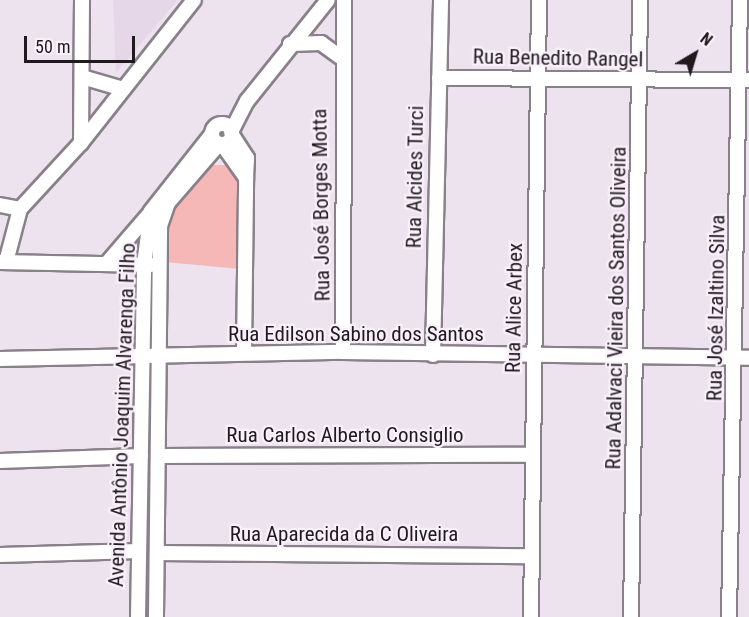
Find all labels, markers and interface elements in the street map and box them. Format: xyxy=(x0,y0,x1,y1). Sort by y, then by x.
scale bar xyxy=(27,24,138,62)
north arrow xyxy=(665,24,725,84)
text: N xyxy=(697,29,716,50)
text: 50 m xyxy=(35,36,70,57)
street label: Rua Benedito Rangel xyxy=(473,44,643,72)
street label: Rua Alcides Turci xyxy=(401,105,429,249)
street label: Rua José Borges Motta xyxy=(307,108,335,302)
street label: Rua Adalvaci Vieira dos Santos Oliveira xyxy=(601,146,631,470)
street label: Rua José Izaltino Silva xyxy=(702,215,730,401)
street label: Avenida Antônio Joaquim Alvarenga Filho xyxy=(103,243,141,587)
street label: Rua Alice Arbex xyxy=(500,243,528,373)
street label: Rua Edilson Sabino dos Santos xyxy=(228,321,484,347)
street label: Rua Carlos Alberto Consiglio xyxy=(226,422,464,448)
street label: Rua Aparecida da C Oliveira xyxy=(230,521,458,547)

